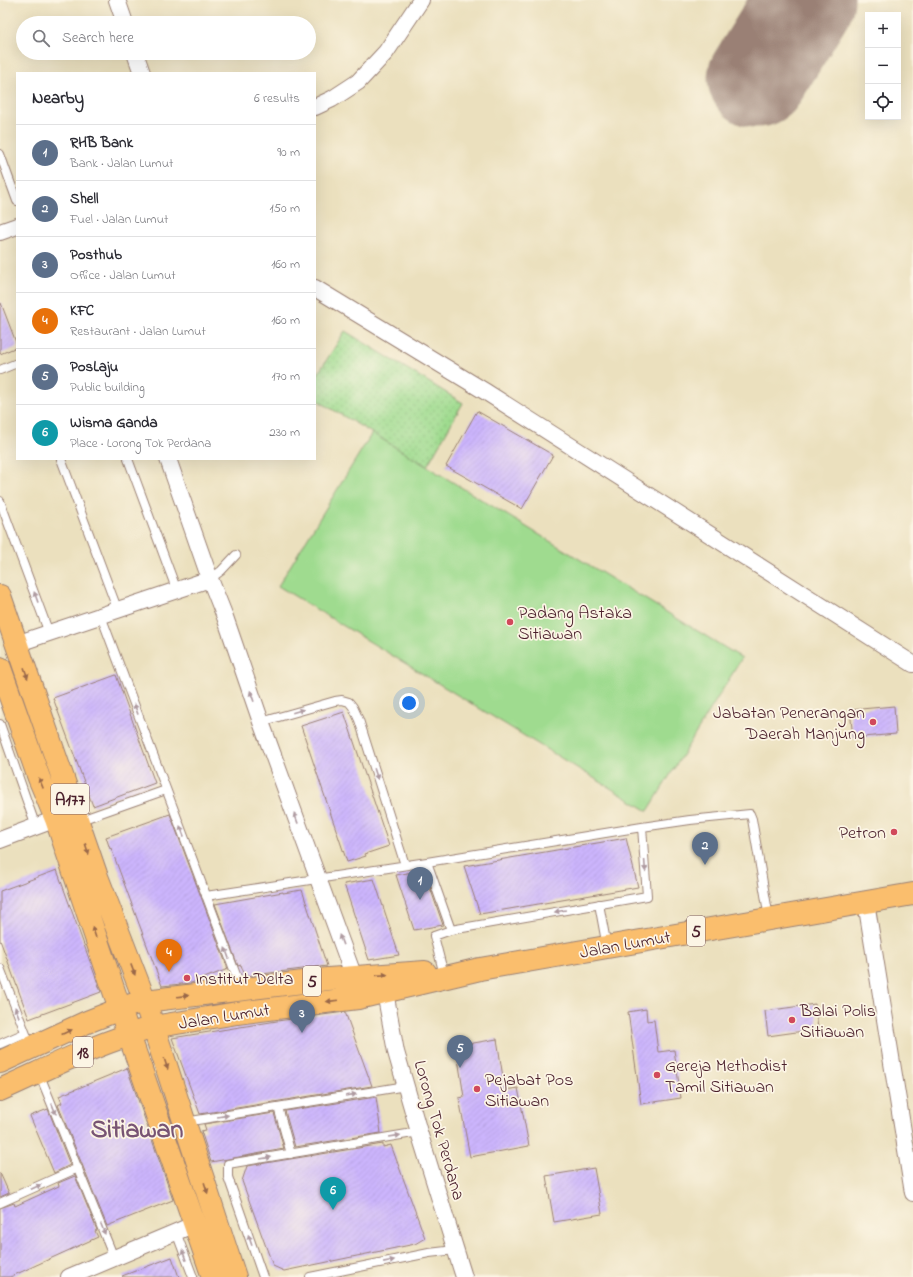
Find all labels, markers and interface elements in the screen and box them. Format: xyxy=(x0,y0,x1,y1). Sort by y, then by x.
map controls xyxy=(865,12,901,120)
button: + xyxy=(865,12,901,48)
search box xyxy=(16,16,316,60)
icon: search xyxy=(30,27,52,49)
text: Search here xyxy=(62,27,134,49)
button: − xyxy=(865,48,901,84)
button: locate xyxy=(865,84,901,120)
text: Nearby xyxy=(32,86,84,111)
text: 6 results xyxy=(254,89,300,108)
text: RHB Bank xyxy=(70,132,133,154)
text: 1 xyxy=(43,143,47,162)
text: 90 m xyxy=(277,143,300,162)
text: Bank · Jalan Lumut xyxy=(70,154,173,173)
text: Shell xyxy=(70,188,99,210)
text: 2 xyxy=(42,199,48,218)
text: 150 m xyxy=(269,199,300,218)
text: Fuel · Jalan Lumut xyxy=(70,210,168,229)
text: Posthub xyxy=(70,244,122,266)
text: 3 xyxy=(42,255,48,274)
text: 160 m xyxy=(271,255,300,274)
text: Office · Jalan Lumut xyxy=(70,266,176,285)
text: KFC xyxy=(70,300,94,322)
text: 4 xyxy=(42,311,48,330)
text: 160 m xyxy=(271,311,300,330)
text: Restaurant · Jalan Lumut xyxy=(70,322,206,341)
text: PosLaju xyxy=(70,356,118,378)
text: 5 xyxy=(41,367,49,386)
text: 170 m xyxy=(272,367,300,386)
text: Public building xyxy=(70,378,145,397)
text: Wisma Ganda xyxy=(70,412,158,434)
text: 6 xyxy=(42,423,48,442)
text: 230 m xyxy=(269,423,300,442)
text: Place · Lorong Tok Perdana xyxy=(70,434,211,453)
one-way arrow xyxy=(32,590,38,602)
place label: Padang Astaka Sitiawan xyxy=(518,601,632,648)
marker: Padang Astaka Sitiawan xyxy=(505,617,515,627)
one-way arrow xyxy=(23,667,29,679)
one-way arrow xyxy=(248,690,254,702)
your location xyxy=(399,693,419,713)
place label: Jabatan Penerangan Daerah Manjung xyxy=(713,701,865,749)
one-way arrow xyxy=(133,703,139,715)
one-way arrow xyxy=(292,708,304,714)
marker: Jabatan Penerangan Daerah Manjung xyxy=(868,717,878,727)
one-way arrow xyxy=(373,768,379,780)
one-way arrow xyxy=(38,778,44,789)
road number: A177 xyxy=(51,784,89,814)
one-way arrow xyxy=(293,812,299,824)
place label: Petron xyxy=(839,821,886,847)
one-way arrow xyxy=(178,824,184,836)
marker: Petron xyxy=(889,827,899,837)
pin: 2 xyxy=(692,832,718,865)
one-way arrow xyxy=(84,843,90,855)
one-way arrow xyxy=(641,860,648,872)
pin: 1 xyxy=(407,867,433,900)
one-way arrow xyxy=(554,908,566,914)
road number: 5 xyxy=(687,916,705,946)
street label: Jalan Lumut xyxy=(578,925,673,967)
one-way arrow xyxy=(91,926,97,938)
one-way arrow xyxy=(338,934,344,946)
pin: 4 xyxy=(156,939,182,972)
one-way arrow xyxy=(224,946,230,958)
one-way arrow xyxy=(130,965,136,977)
road number: 5 xyxy=(303,966,321,996)
place label: Institut Delta xyxy=(195,967,293,993)
one-way arrow xyxy=(376,971,388,978)
marker: Institut Delta xyxy=(182,973,192,983)
one-way arrow xyxy=(177,993,190,999)
street label: Jalan Lumut xyxy=(177,998,272,1038)
one-way arrow xyxy=(326,998,338,1004)
place label: Balai Polis Sitiawan xyxy=(799,999,876,1046)
pin: 3 xyxy=(289,1000,315,1033)
one-way arrow xyxy=(14,1006,20,1017)
marker: Balai Polis Sitiawan xyxy=(787,1015,797,1025)
one-way arrow xyxy=(61,1029,72,1035)
pin: 5 xyxy=(447,1035,473,1068)
road number: 18 xyxy=(73,1037,93,1067)
place label: Gereja Methodist Tamil Sitiawan xyxy=(665,1054,787,1101)
street label: Lorong Tok Perdana xyxy=(405,1057,471,1204)
one-way arrow xyxy=(163,1059,169,1071)
place label: Pejabat Pos Sitiawan xyxy=(485,1068,573,1115)
marker: Gereja Methodist Tamil Sitiawan xyxy=(652,1070,662,1080)
marker: Pejabat Pos Sitiawan xyxy=(472,1084,482,1094)
one-way arrow xyxy=(345,1091,358,1097)
one-way arrow xyxy=(51,1103,57,1114)
district label: Sitiawan xyxy=(91,1112,184,1150)
one-way arrow xyxy=(217,1113,229,1119)
one-way arrow xyxy=(389,1133,401,1139)
one-way arrow xyxy=(260,1155,272,1161)
pin: 6 xyxy=(320,1177,346,1210)
one-way arrow xyxy=(203,1182,209,1194)
one-way arrow xyxy=(30,1184,41,1190)
one-way arrow xyxy=(100,1224,106,1236)
one-way arrow xyxy=(247,1234,253,1246)
one-way arrow xyxy=(181,1248,187,1260)
one-way arrow xyxy=(383,1258,395,1264)

